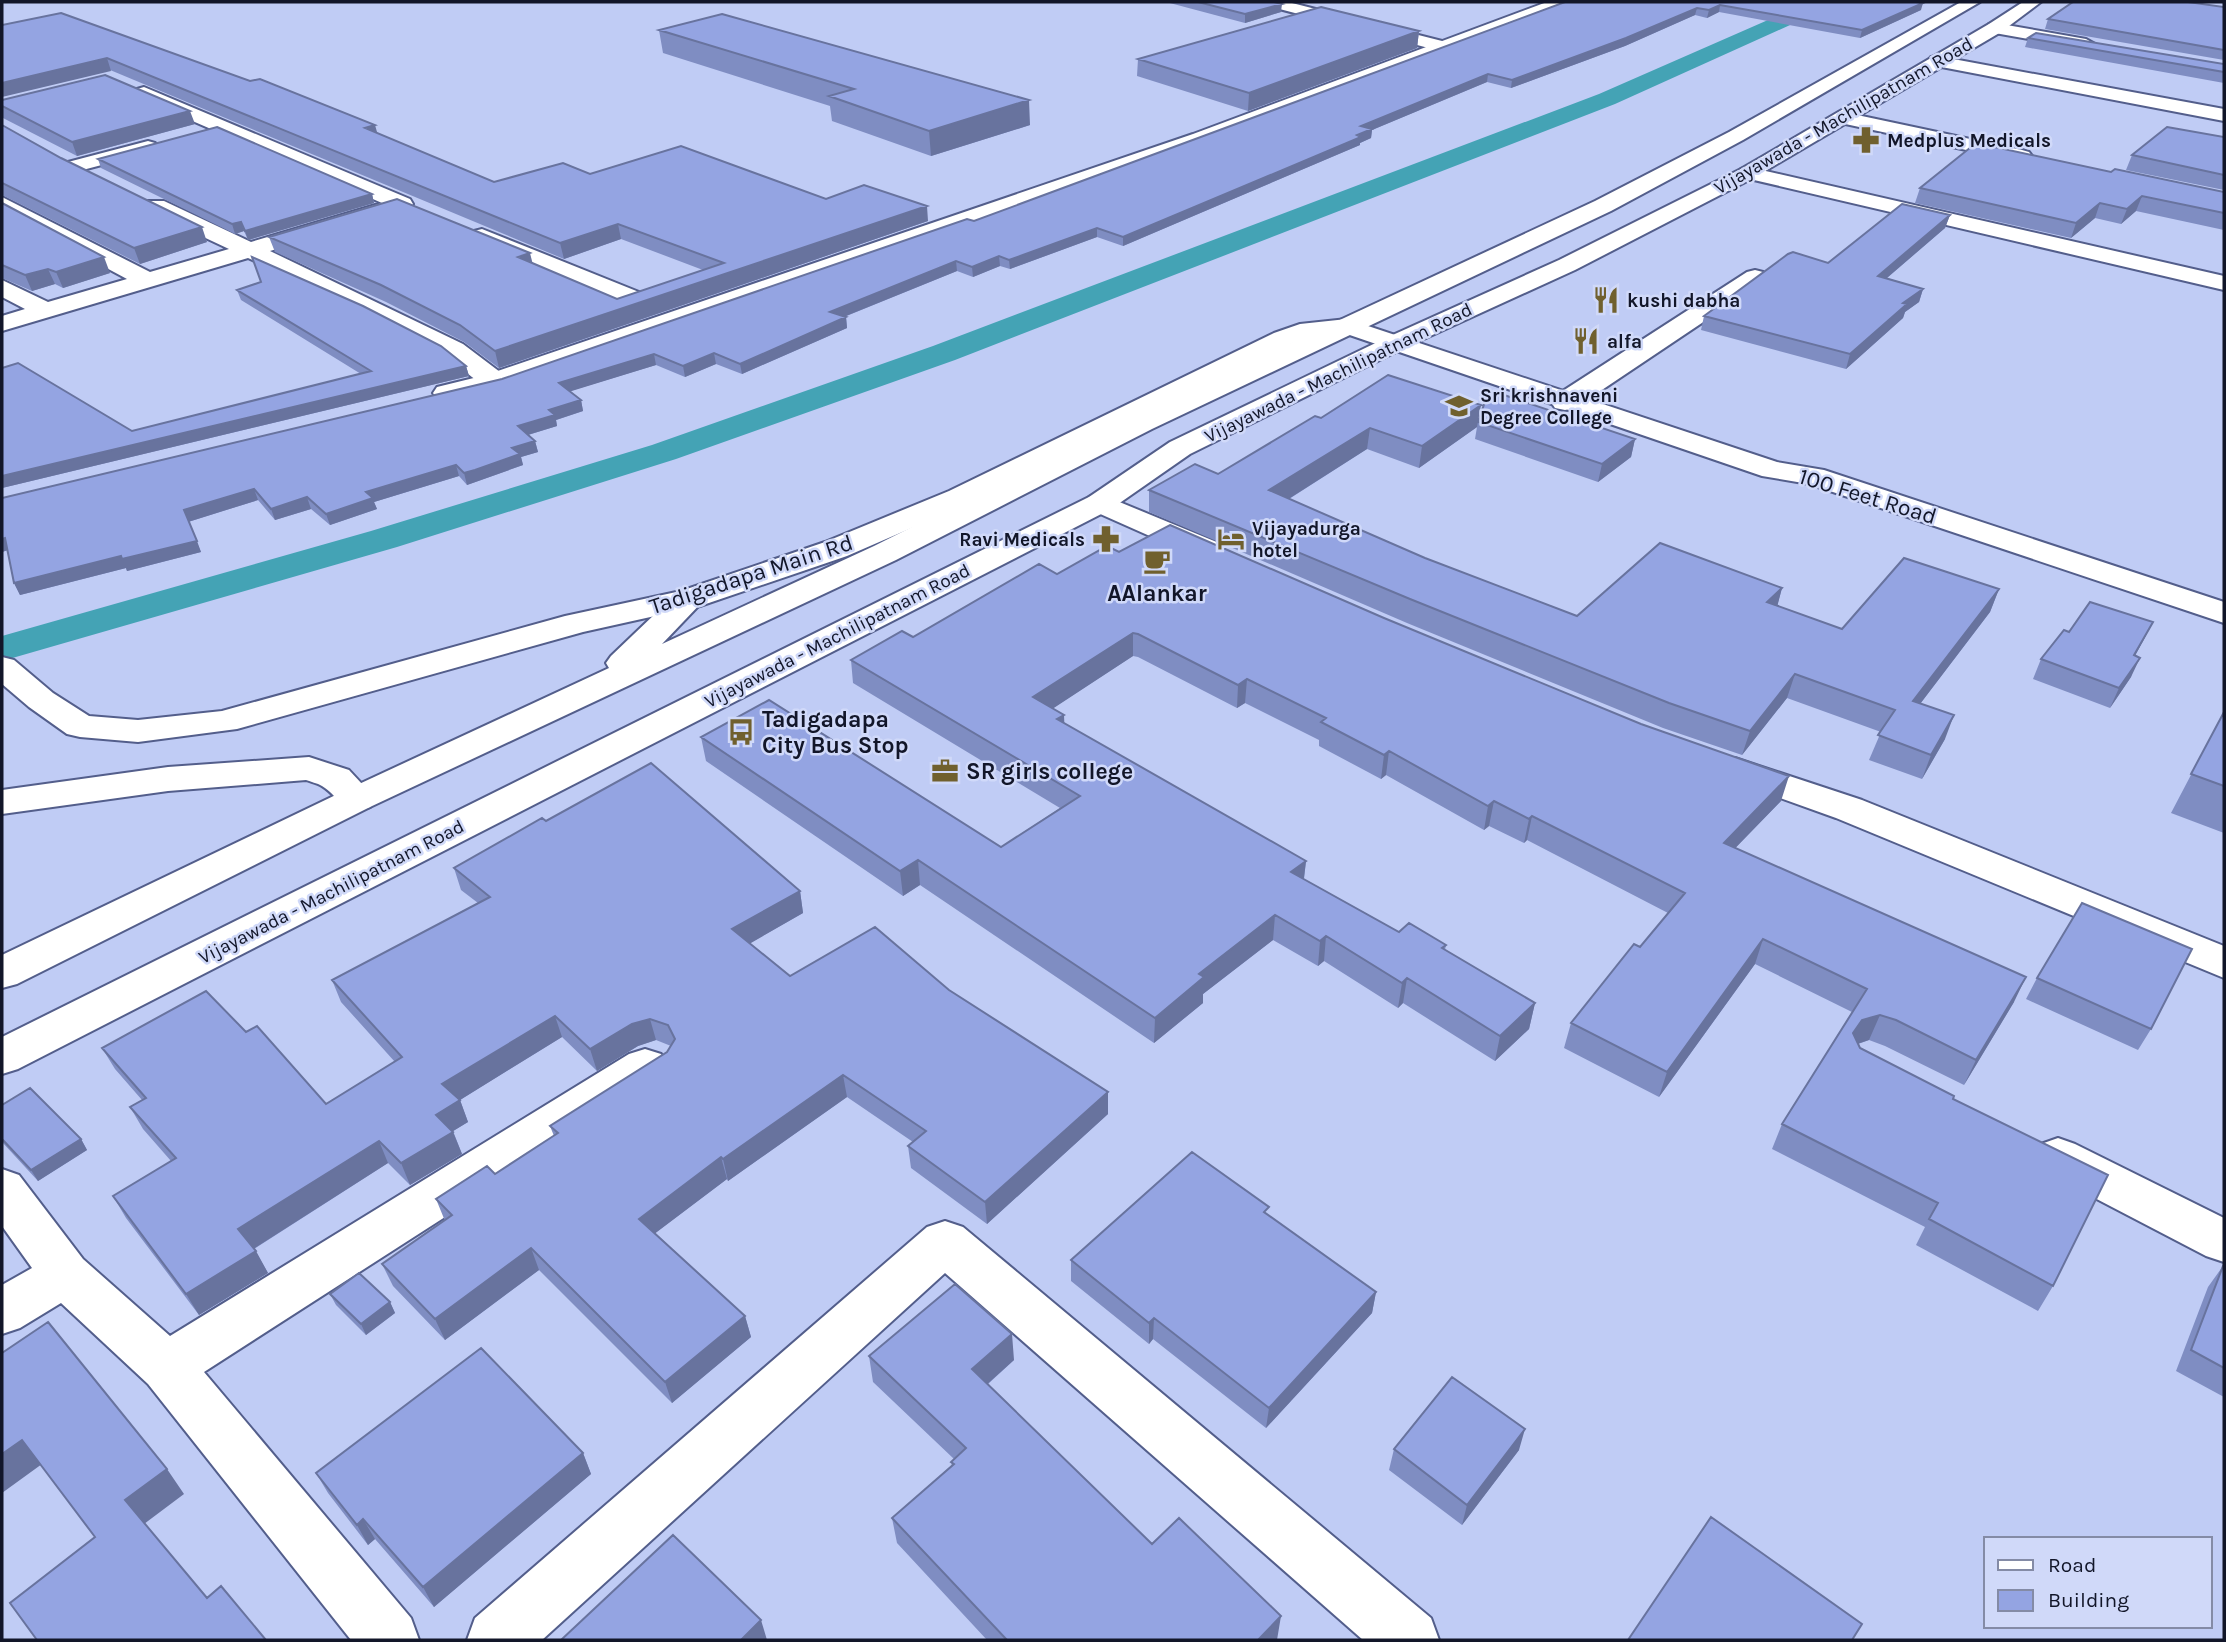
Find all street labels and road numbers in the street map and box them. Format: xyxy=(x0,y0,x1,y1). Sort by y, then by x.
street label: Vijayawada - Machilipatnam Road xyxy=(1710,33,1977,199)
street label: Vijayawada - Machilipatnam Road xyxy=(1201,298,1476,447)
street label: 100 Feet Road xyxy=(1796,463,1940,530)
street label: Tadigadapa Main Rd xyxy=(646,529,856,620)
street label: Vijayawada - Machilipatnam Road xyxy=(701,559,974,713)
street label: Vijayawada - Machilipatnam Road xyxy=(195,815,468,969)

